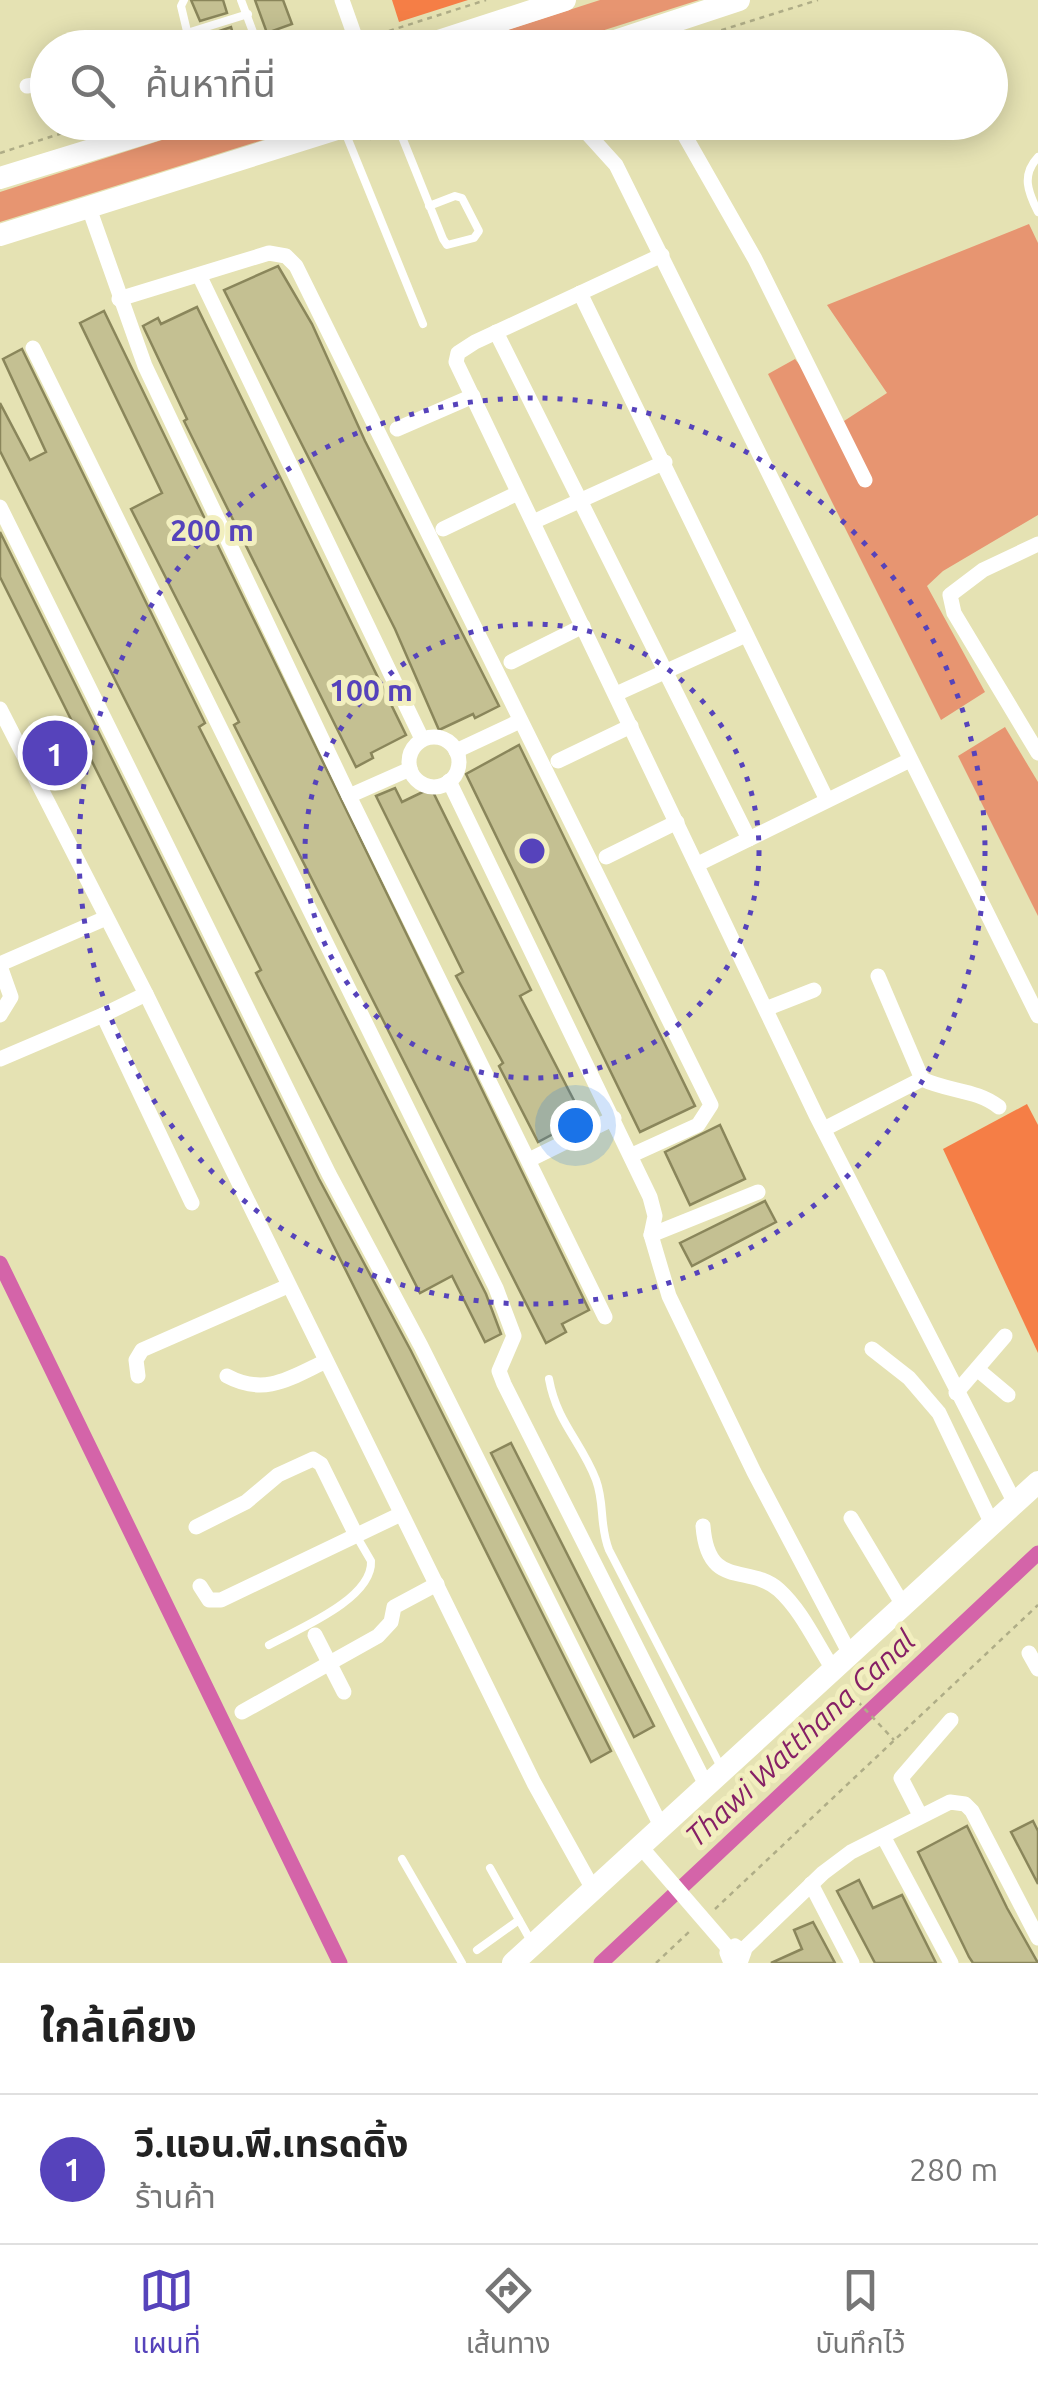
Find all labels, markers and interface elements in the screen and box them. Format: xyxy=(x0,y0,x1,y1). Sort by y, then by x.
search box xyxy=(30,30,1008,140)
icon: search xyxy=(65,58,120,113)
text: ค้นหาที่นี่ xyxy=(145,62,276,104)
text: 200 m xyxy=(170,513,254,547)
text: 100 m xyxy=(329,673,413,707)
pin: 1 xyxy=(22,716,88,790)
centre of rings xyxy=(514,833,550,869)
your location xyxy=(550,1100,601,1151)
water label: Thawi Watthana Canal xyxy=(678,1622,922,1853)
text: ใกล้เคียง xyxy=(40,2002,197,2049)
text: วี.แอน.พี.เทรดดิ้ง xyxy=(135,2122,409,2164)
text: 1 xyxy=(63,2151,82,2187)
text: 280 m xyxy=(909,2151,998,2187)
text: ร้านค้า xyxy=(135,2178,216,2214)
tab: แผนที่ xyxy=(133,2263,201,2366)
tab: เส้นทาง xyxy=(466,2263,550,2366)
tab: บันทึกไว้ xyxy=(816,2263,905,2366)

